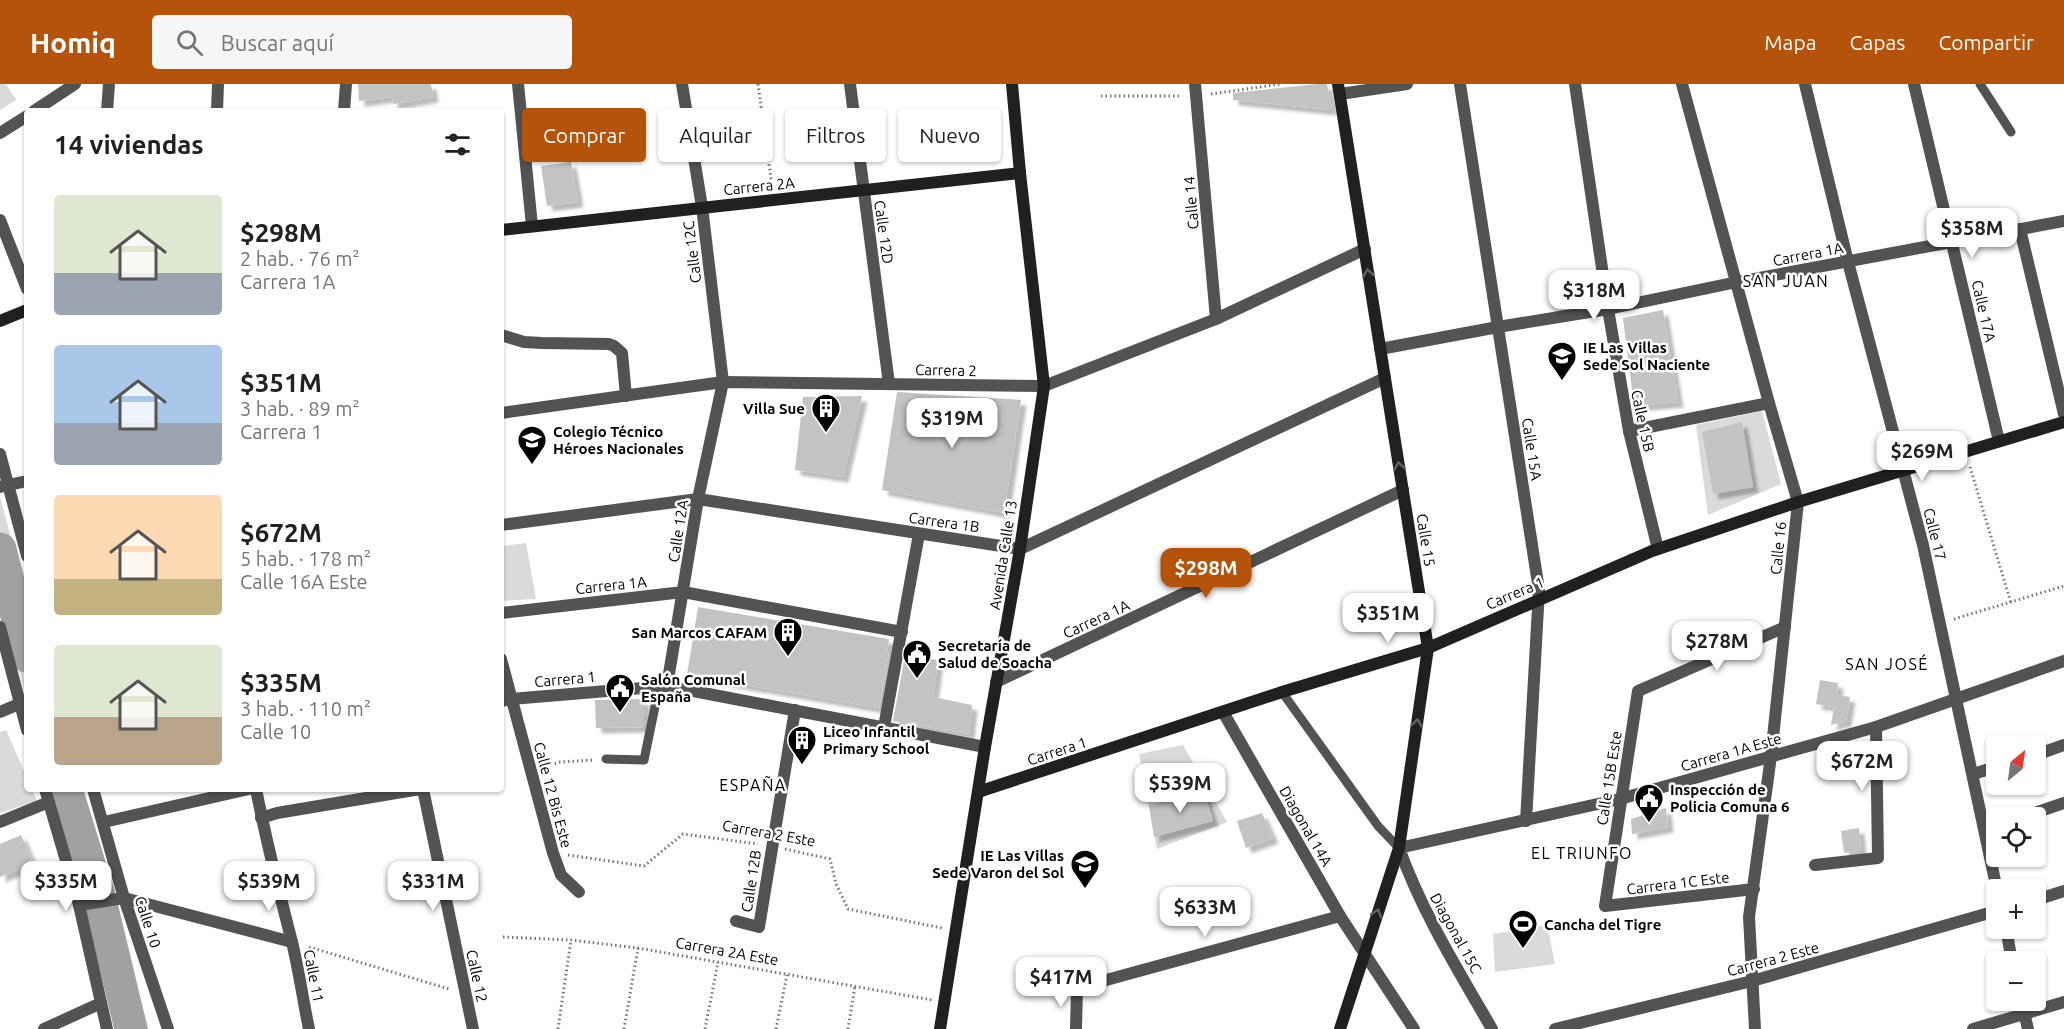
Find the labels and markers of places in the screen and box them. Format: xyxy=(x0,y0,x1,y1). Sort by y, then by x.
pin: $358M xyxy=(1930,208,2014,259)
pin: $318M xyxy=(1552,270,1636,321)
place label: IE Las Villas Sede Sol Naciente xyxy=(1583,339,1710,373)
school or university icon: IE Las Villas Sede Sol Naciente xyxy=(1546,340,1578,382)
building icon: Villa Sue xyxy=(810,392,842,434)
pin: $319M xyxy=(910,398,994,449)
place label: Villa Sue xyxy=(743,400,805,417)
place label: Colegio Técnico Héroes Nacionales xyxy=(553,423,684,457)
school or university icon: Colegio Técnico Héroes Nacionales xyxy=(516,424,548,466)
pin: $269M xyxy=(1880,431,1964,482)
pin: $298M xyxy=(1164,548,1248,599)
pin: $351M xyxy=(1346,593,1430,644)
building icon: San Marcos CAFAM xyxy=(772,616,804,658)
pin: $278M xyxy=(1675,621,1759,672)
place label: San Marcos CAFAM xyxy=(631,624,767,641)
place label: Secretaría de Salud de Soacha xyxy=(938,637,1052,671)
public building icon: Secretaría de Salud de Soacha xyxy=(901,638,933,680)
place label: Salón Comunal España xyxy=(641,671,746,705)
public building icon: Salón Comunal España xyxy=(604,672,636,714)
place label: Liceo Infantil Primary School xyxy=(823,723,930,757)
building icon: Liceo Infantil Primary School xyxy=(786,724,818,766)
pin: $672M xyxy=(1820,741,1904,792)
pin: $539M xyxy=(1138,763,1222,814)
place label: Inspección de Policia Comuna 6 xyxy=(1670,781,1789,815)
public building icon: Inspección de Policia Comuna 6 xyxy=(1633,782,1665,824)
place label: IE Las Villas Sede Varon del Sol xyxy=(932,847,1064,881)
school or university icon: IE Las Villas Sede Varon del Sol xyxy=(1069,848,1101,890)
pin: $335M xyxy=(24,861,108,912)
pin: $539M xyxy=(227,861,311,912)
pin: $331M xyxy=(391,861,475,912)
pin: $633M xyxy=(1163,887,1247,938)
sports icon: Cancha del Tigre xyxy=(1507,908,1539,950)
place label: Cancha del Tigre xyxy=(1544,916,1661,933)
pin: $417M xyxy=(1019,957,1103,1008)

